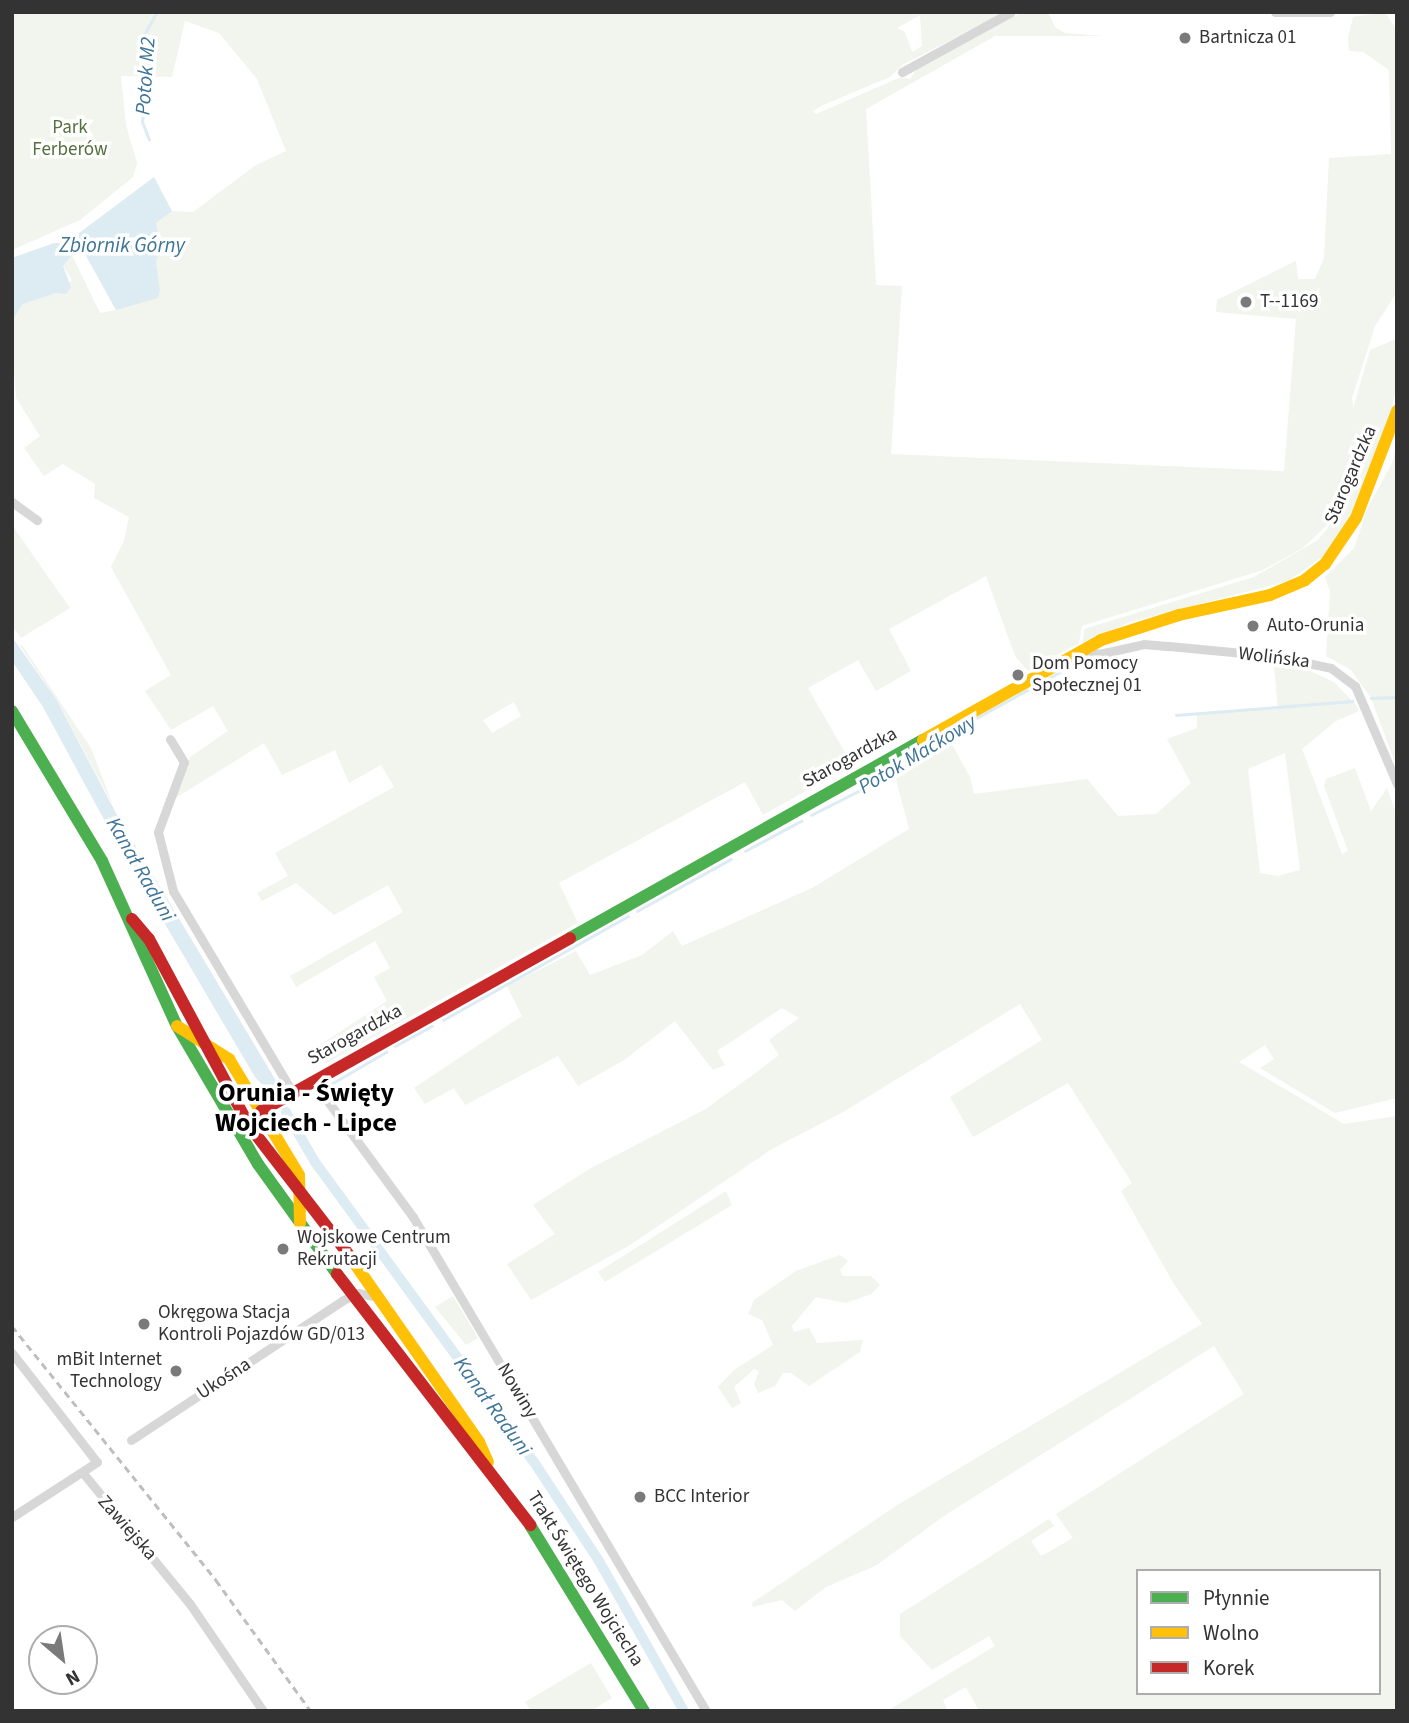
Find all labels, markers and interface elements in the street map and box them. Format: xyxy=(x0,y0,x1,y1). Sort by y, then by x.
place label: Bartnicza 01 xyxy=(1199,27,1296,49)
marker: Bartnicza 01 xyxy=(1177,30,1193,46)
water label: Potok M2 xyxy=(130,36,160,116)
park label: Park Ferberów xyxy=(32,117,108,161)
water label: Zbiornik Górny xyxy=(59,232,185,258)
place label: T--1169 xyxy=(1260,291,1318,313)
marker: T--1169 xyxy=(1238,294,1254,310)
street label: Starogardzka xyxy=(1320,422,1382,528)
place label: Auto-Orunia xyxy=(1267,615,1364,637)
marker: Auto-Orunia xyxy=(1245,618,1261,634)
street label: Wolińska xyxy=(1237,642,1311,674)
place label: Dom Pomocy Społecznej 01 xyxy=(1032,653,1142,697)
marker: Dom Pomocy Społecznej 01 xyxy=(1010,667,1026,683)
water label: Potok Maćkowy xyxy=(853,709,981,799)
street label: Starogardzka xyxy=(799,723,901,793)
water label: Kanał Raduni xyxy=(101,812,181,926)
street label: Starogardzka xyxy=(304,1000,406,1070)
district label: Orunia - Święty Wojciech - Lipce xyxy=(215,1077,397,1138)
place label: Wojskowe Centrum Rekrutacji xyxy=(297,1227,451,1271)
marker: Wojskowe Centrum Rekrutacji xyxy=(275,1241,291,1257)
place label: Okręgowa Stacja Kontroli Pojazdów GD/013 xyxy=(158,1302,365,1346)
marker: Okręgowa Stacja Kontroli Pojazdów GD/013 xyxy=(136,1316,152,1332)
place label: mBit Internet Technology xyxy=(57,1349,162,1393)
water label: Kanał Raduni xyxy=(449,1352,537,1460)
street label: Ukośna xyxy=(193,1353,255,1405)
street label: Nowiny xyxy=(492,1359,542,1423)
marker: mBit Internet Technology xyxy=(168,1363,184,1379)
place label: BCC Interior xyxy=(654,1486,749,1508)
street label: Trakt Świętego Wojciecha xyxy=(522,1487,648,1671)
marker: BCC Interior xyxy=(632,1489,648,1505)
street label: Zawiejska xyxy=(93,1491,161,1565)
legend xyxy=(1136,1569,1381,1695)
text: Płynnie xyxy=(1203,1583,1270,1613)
text: Wolno xyxy=(1203,1618,1259,1648)
north arrow xyxy=(28,1625,98,1695)
text: Korek xyxy=(1203,1653,1254,1683)
text: N xyxy=(60,1662,85,1692)

